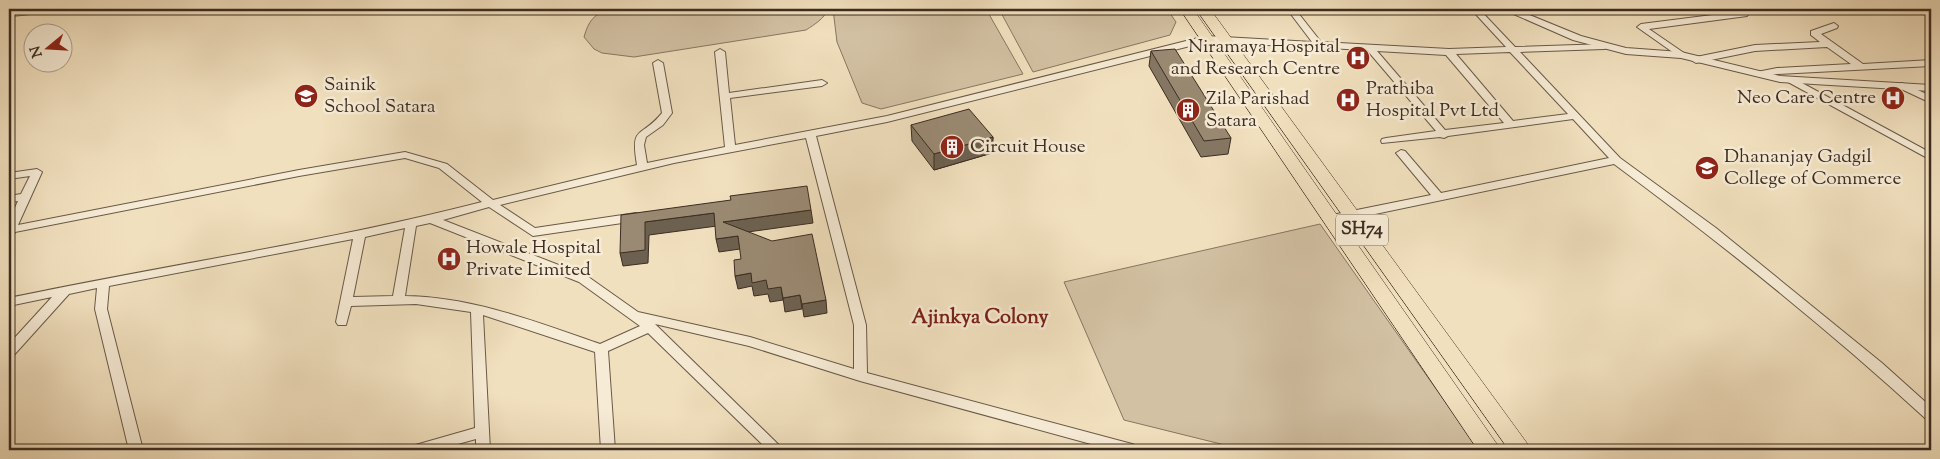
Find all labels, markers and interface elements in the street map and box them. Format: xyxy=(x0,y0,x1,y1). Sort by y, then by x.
north arrow xyxy=(22,22,72,72)
place label: Niramaya Hospital and Research Centre xyxy=(1171,34,1340,83)
text: N xyxy=(26,43,49,60)
hospital icon: Niramaya Hospital and Research Centre xyxy=(1345,45,1371,71)
place label: Sainik School Satara xyxy=(324,72,436,121)
place label: Prathiba Hospital Pvt Ltd xyxy=(1366,76,1499,125)
school or university icon: Sainik School Satara xyxy=(293,83,319,109)
place label: Neo Care Centre xyxy=(1737,85,1876,112)
hospital icon: Neo Care Centre xyxy=(1880,85,1906,111)
place label: Zila Parishad Satara xyxy=(1206,86,1310,135)
hospital icon: Prathiba Hospital Pvt Ltd xyxy=(1335,87,1361,113)
building icon: Zila Parishad Satara xyxy=(1175,97,1201,123)
building icon: Circuit House xyxy=(939,134,965,160)
place label: Circuit House xyxy=(970,134,1086,161)
place label: Dhananjay Gadgil College of Commerce xyxy=(1724,144,1901,193)
school or university icon: Dhananjay Gadgil College of Commerce xyxy=(1694,155,1720,181)
road number: SH74 xyxy=(1336,214,1388,246)
place label: Howale Hospital Private Limited xyxy=(466,235,601,284)
hospital icon: Howale Hospital Private Limited xyxy=(436,246,462,272)
district label: Ajinkya Colony xyxy=(912,304,1048,333)

